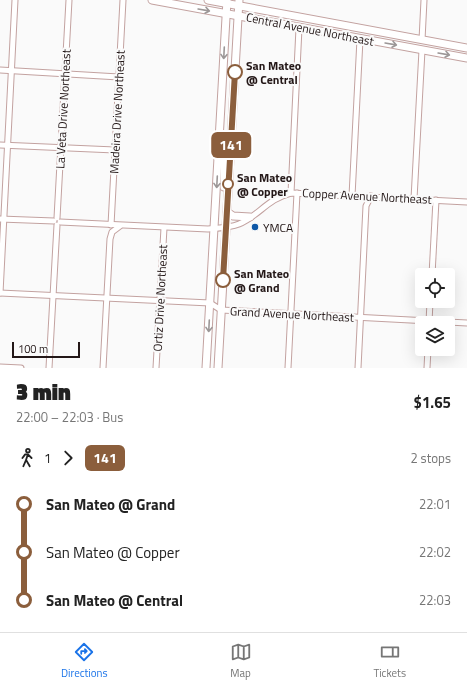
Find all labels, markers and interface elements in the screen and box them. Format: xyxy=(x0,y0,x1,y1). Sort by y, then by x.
one-way arrow xyxy=(197,6,210,14)
street label: Central Avenue Northeast xyxy=(244,7,376,51)
one-way arrow xyxy=(384,40,397,48)
one-way arrow xyxy=(220,46,228,59)
street label: La Veta Drive Northeast xyxy=(50,48,76,169)
street label: Madeira Drive Northeast xyxy=(104,49,130,174)
one-way arrow xyxy=(438,50,451,58)
place label: San Mateo @ Central xyxy=(246,56,301,89)
marker: San Mateo @ Central xyxy=(227,64,243,80)
line badge: 141 xyxy=(208,132,254,158)
text: 141 xyxy=(219,134,243,155)
place label: San Mateo @ Copper xyxy=(237,168,292,201)
one-way arrow xyxy=(213,175,220,188)
marker: San Mateo @ Copper xyxy=(222,178,234,190)
street label: Copper Avenue Northeast xyxy=(302,183,433,209)
place label: YMCA xyxy=(263,218,293,237)
marker: YMCA xyxy=(250,222,260,232)
street label: Ortiz Drive Northeast xyxy=(148,243,172,352)
place label: San Mateo @ Grand xyxy=(234,264,289,297)
map controls xyxy=(415,268,455,356)
button: locate xyxy=(415,268,455,308)
marker: San Mateo @ Grand xyxy=(215,272,231,288)
street label: Grand Avenue Northeast xyxy=(229,301,355,327)
button: layers xyxy=(415,316,455,356)
one-way arrow xyxy=(205,319,212,332)
scale bar xyxy=(12,340,80,359)
text: 100 m xyxy=(18,341,48,357)
text: 3 min xyxy=(16,375,71,409)
text: $1.65 xyxy=(414,391,451,414)
text: 22:00 – 22:03 · Bus xyxy=(16,407,123,427)
icon: walk xyxy=(16,447,38,469)
icon: forward xyxy=(57,447,79,469)
text: 141 xyxy=(93,447,117,468)
text: 1 xyxy=(44,448,51,468)
text: 2 stops xyxy=(410,448,451,468)
text: San Mateo @ Grand xyxy=(46,493,175,516)
text: 22:01 xyxy=(419,494,451,514)
text: San Mateo @ Copper xyxy=(46,541,180,564)
text: 22:02 xyxy=(419,542,451,562)
text: San Mateo @ Central xyxy=(46,589,183,612)
text: 22:03 xyxy=(419,590,451,610)
tab: Directions xyxy=(61,641,108,681)
tab: Map xyxy=(230,641,252,681)
tab: Tickets xyxy=(373,641,406,681)

